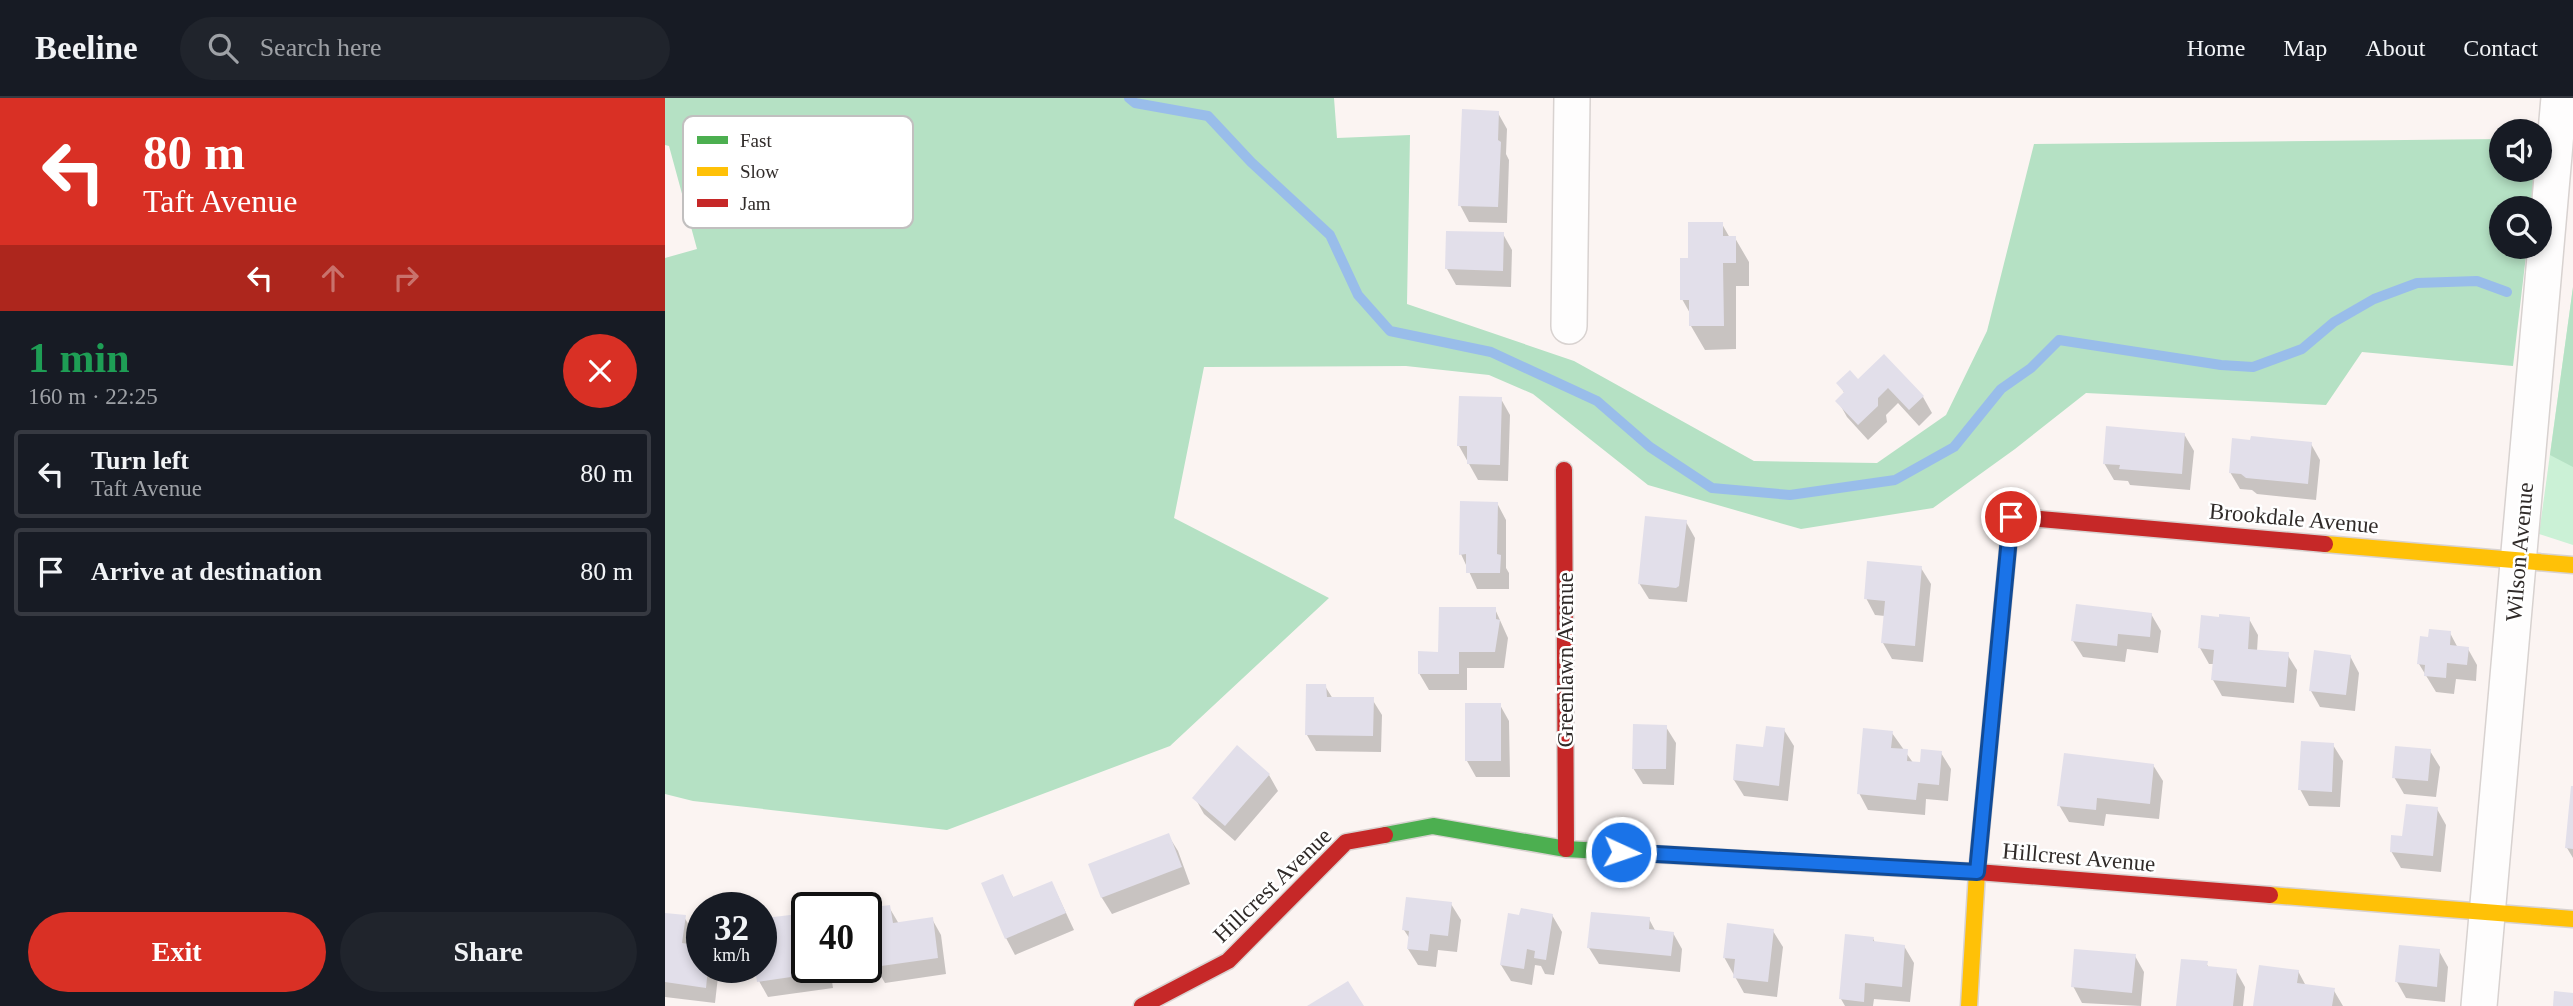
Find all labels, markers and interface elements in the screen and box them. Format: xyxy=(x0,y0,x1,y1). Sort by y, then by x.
search box xyxy=(180,17,670,80)
icon: search xyxy=(204,29,242,67)
text: Beeline xyxy=(35,30,138,66)
text: Search here xyxy=(260,33,382,62)
text: Home xyxy=(2187,35,2245,61)
text: Map xyxy=(2283,35,2327,61)
text: About xyxy=(2365,35,2425,61)
text: Contact xyxy=(2463,35,2538,61)
legend xyxy=(683,116,913,228)
map controls xyxy=(2489,119,2552,259)
button: sound xyxy=(2489,119,2552,182)
text: 80 m xyxy=(143,125,245,180)
icon: left xyxy=(28,126,119,217)
text: Fast xyxy=(740,130,772,151)
text: Slow xyxy=(740,161,779,182)
text: Taft Avenue xyxy=(143,183,297,219)
text: Jam xyxy=(740,193,771,214)
button: search xyxy=(2489,196,2552,259)
icon: left xyxy=(241,259,279,297)
icon: ahead xyxy=(314,259,352,297)
icon: right xyxy=(387,259,425,297)
button: close xyxy=(563,334,637,408)
text: 1 min xyxy=(28,335,130,381)
text: 160 m · 22:25 xyxy=(28,384,158,409)
text: Turn left xyxy=(91,446,189,475)
icon: left xyxy=(32,455,70,493)
text: 80 m xyxy=(580,459,633,488)
text: Taft Avenue xyxy=(91,476,202,501)
street label: Wilson Avenue xyxy=(2501,481,2538,623)
pin xyxy=(1981,487,2041,547)
icon: arrive xyxy=(1992,498,2030,536)
street label: Brookdale Avenue xyxy=(2208,499,2380,538)
icon: arrive xyxy=(32,553,70,591)
text: Arrive at destination xyxy=(91,557,322,586)
text: 80 m xyxy=(580,557,633,586)
street label: Greenlawn Avenue xyxy=(1553,572,1578,748)
position arrow xyxy=(1584,815,1658,889)
street label: Hillcrest Avenue xyxy=(1208,823,1336,948)
street label: Hillcrest Avenue xyxy=(2001,838,2157,877)
speed limit sign: 40 xyxy=(791,892,882,983)
text: 32 xyxy=(714,909,749,948)
button: Exit xyxy=(28,912,326,992)
button: Share xyxy=(340,912,637,992)
text: km/h xyxy=(713,945,750,965)

